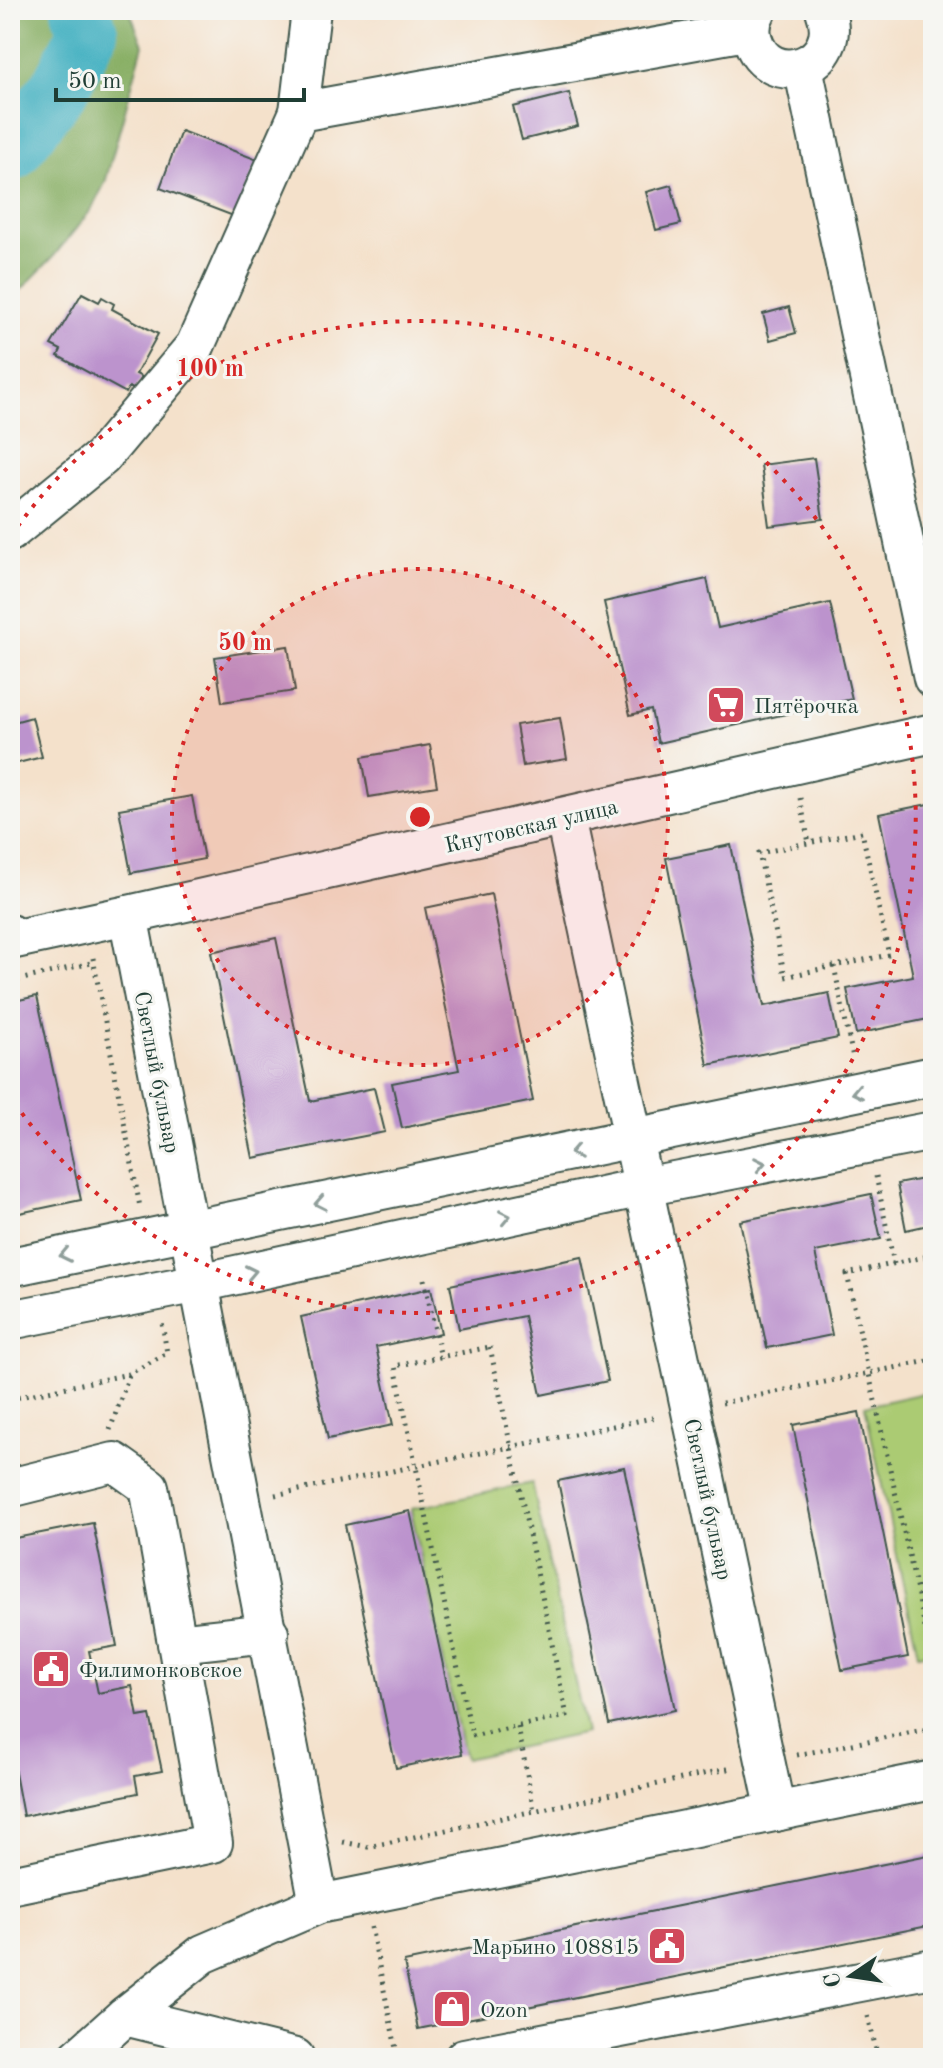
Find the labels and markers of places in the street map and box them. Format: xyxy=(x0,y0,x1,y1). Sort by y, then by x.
supermarket icon: Пятёрочка xyxy=(705,684,747,726)
place label: Пятёрочка xyxy=(754,696,859,718)
centre of rings xyxy=(406,803,434,831)
public building icon: Филимонковское xyxy=(30,1648,72,1690)
place label: Филимонковское xyxy=(79,1660,242,1682)
public building icon: Марьино 108815 xyxy=(646,1925,688,1967)
place label: Марьино 108815 xyxy=(472,1937,639,1959)
shop icon: Ozon xyxy=(431,1988,473,2030)
place label: Ozon xyxy=(480,2000,528,2022)

